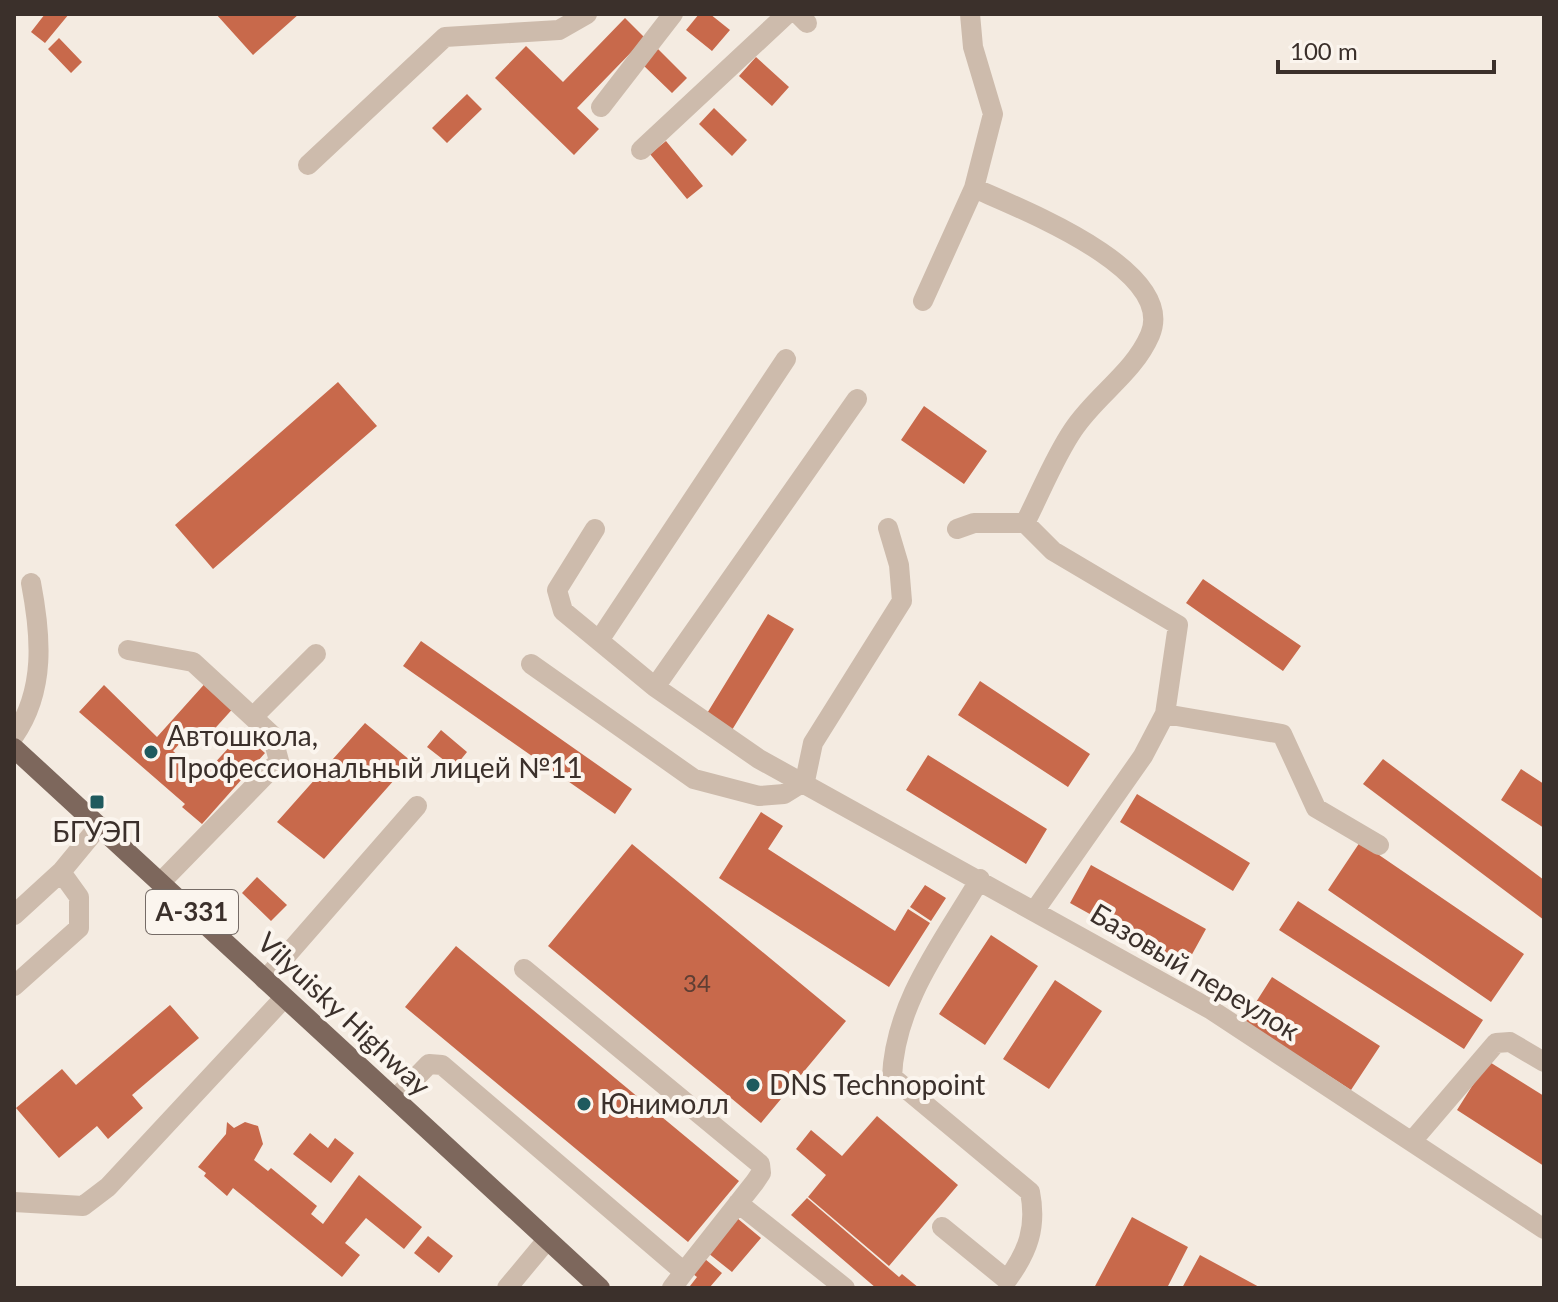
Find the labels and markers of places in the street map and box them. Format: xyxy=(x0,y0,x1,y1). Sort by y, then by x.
place label: Автошкола, Профессиональный лицей №11 xyxy=(167,718,583,784)
marker: Автошкола, Профессиональный лицей №11 xyxy=(142,743,160,761)
marker: БГУЭП xyxy=(88,793,106,811)
place label: БГУЭП xyxy=(52,814,142,848)
place label: DNS Technopoint xyxy=(769,1067,985,1101)
marker: DNS Technopoint xyxy=(744,1076,762,1094)
place label: Юнимолл xyxy=(600,1086,729,1120)
marker: Юнимолл xyxy=(575,1095,593,1113)

